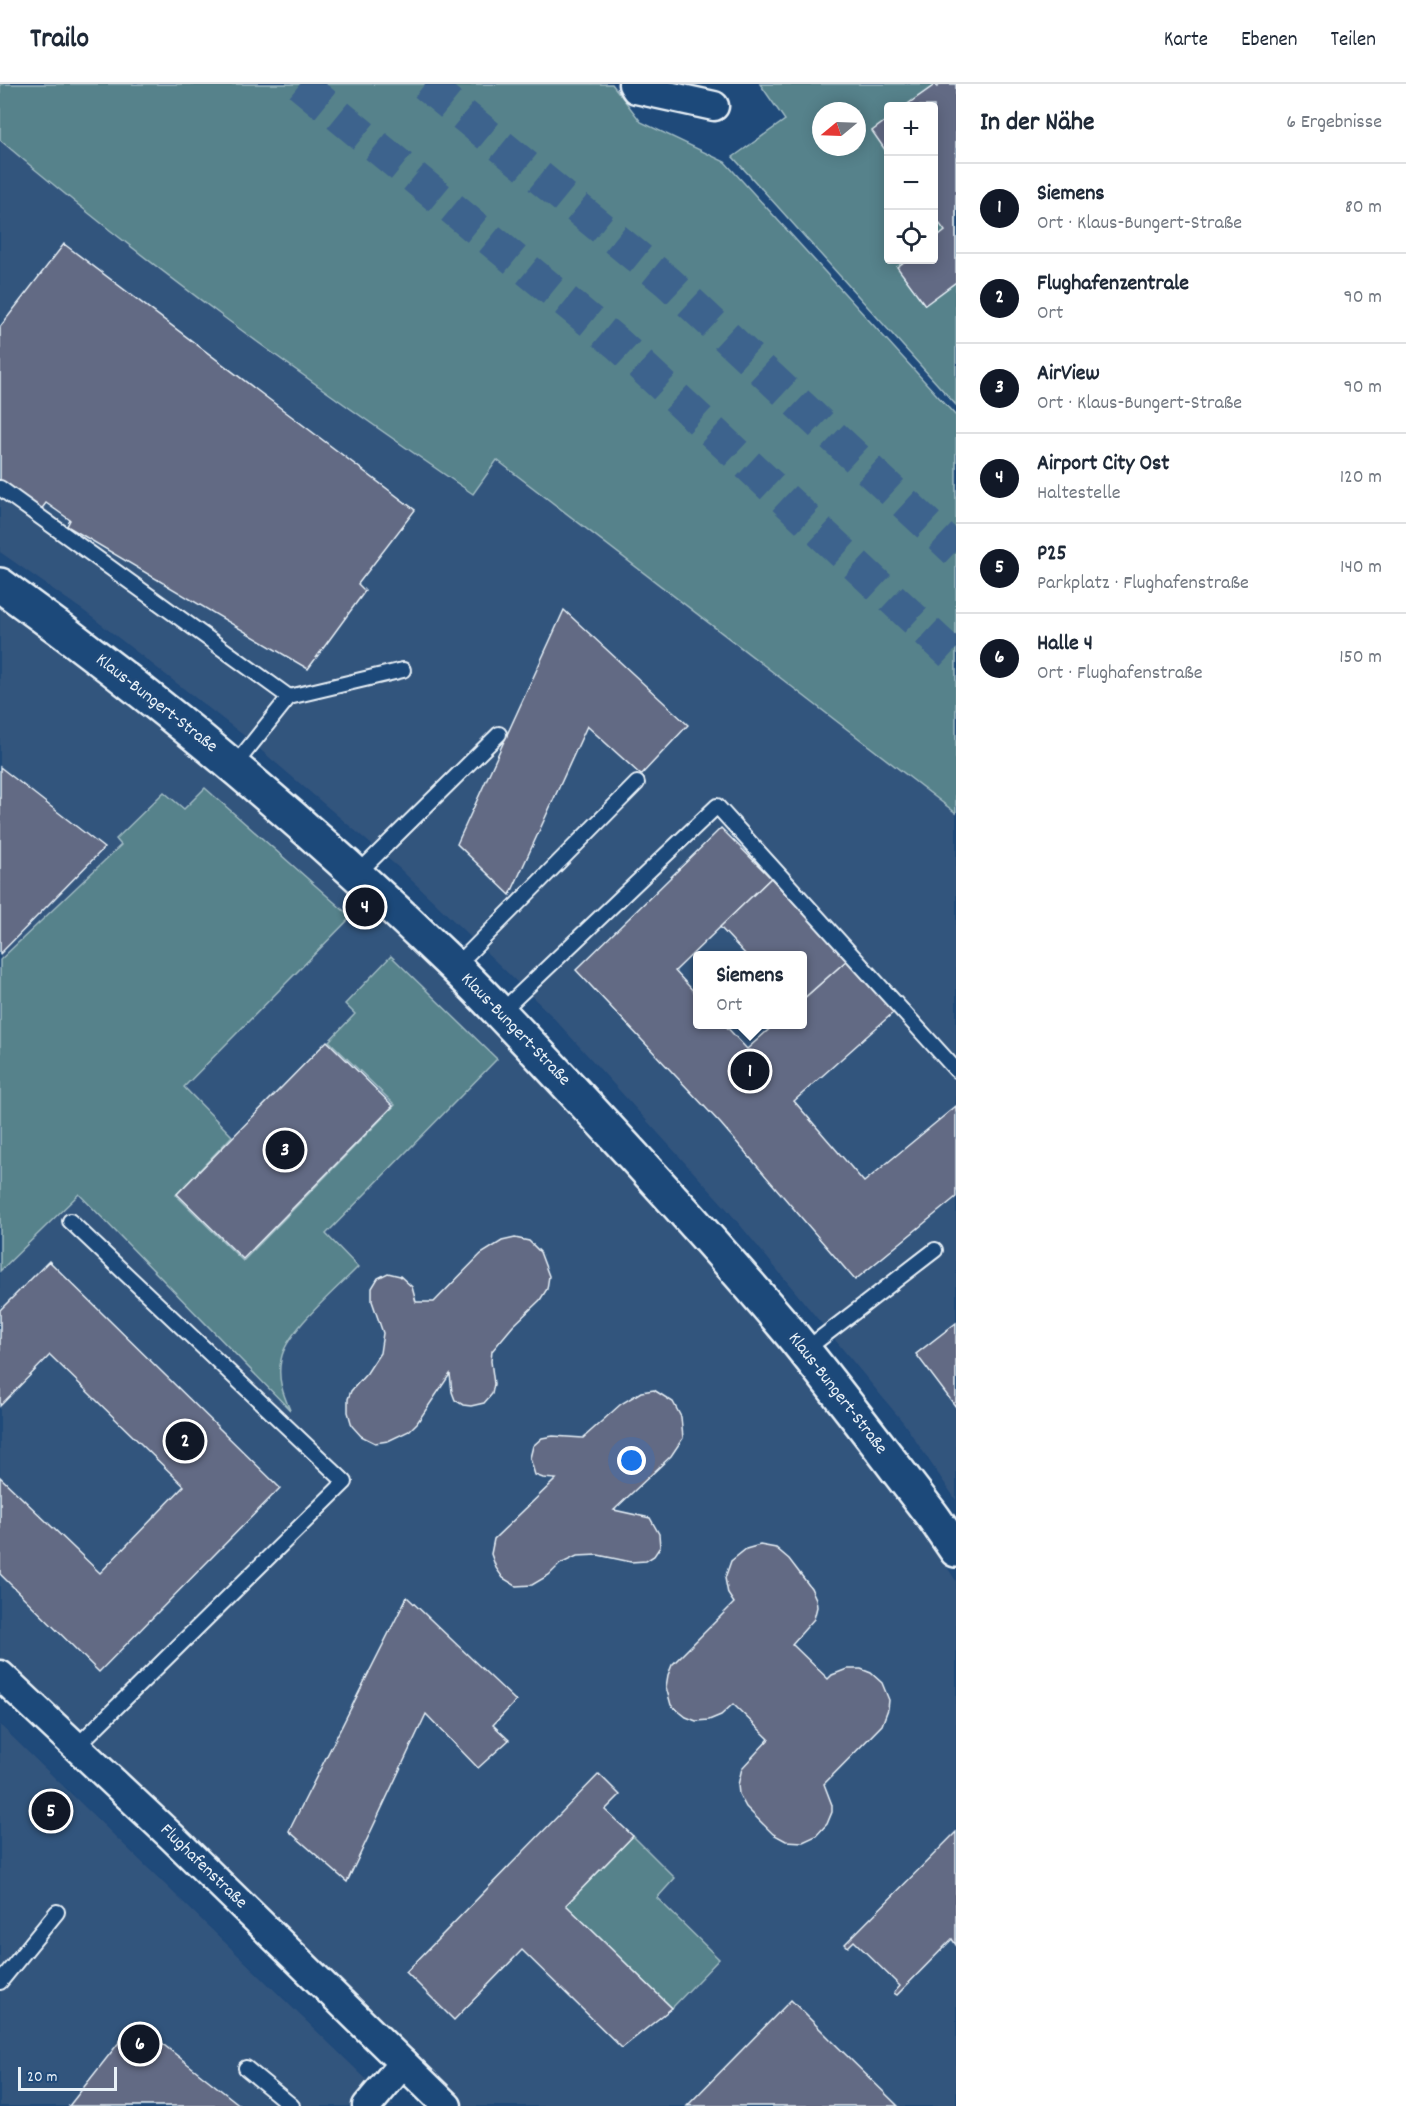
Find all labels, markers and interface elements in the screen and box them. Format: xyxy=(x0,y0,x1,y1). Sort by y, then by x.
text: Trailo xyxy=(30,21,89,61)
text: Karte xyxy=(1164,26,1208,56)
text: Ebenen xyxy=(1241,26,1298,56)
text: Teilen xyxy=(1331,26,1376,56)
north arrow xyxy=(812,102,866,156)
map controls xyxy=(884,102,938,264)
button: + xyxy=(884,102,938,156)
text: In der Nähe xyxy=(980,105,1094,142)
text: 6 Ergebnisse xyxy=(1286,109,1382,137)
button: − xyxy=(884,156,938,210)
text: Siemens xyxy=(1037,179,1105,210)
text: 1 xyxy=(997,194,1002,222)
text: 80 m xyxy=(1345,194,1382,222)
button: locate xyxy=(884,210,938,264)
text: Ort · Klaus-Bungert-Straße xyxy=(1037,210,1242,238)
text: Flughafenzentrale xyxy=(1037,269,1189,300)
text: 2 xyxy=(995,284,1004,312)
text: 90 m xyxy=(1344,284,1382,312)
text: Ort xyxy=(1037,300,1063,328)
text: AirView xyxy=(1037,359,1100,390)
text: 3 xyxy=(995,374,1004,402)
text: 90 m xyxy=(1344,374,1382,402)
text: Ort · Klaus-Bungert-Straße xyxy=(1037,390,1242,418)
text: Airport City Ost xyxy=(1037,449,1169,480)
text: 4 xyxy=(995,464,1004,492)
text: 120 m xyxy=(1340,464,1382,492)
text: Haltestelle xyxy=(1037,480,1120,508)
text: P25 xyxy=(1037,539,1067,570)
text: 5 xyxy=(995,554,1004,582)
text: 140 m xyxy=(1340,554,1382,582)
text: Parkplatz · Flughafenstraße xyxy=(1037,570,1249,598)
text: Halle 4 xyxy=(1037,629,1093,660)
text: 6 xyxy=(995,644,1004,672)
text: 150 m xyxy=(1339,644,1382,672)
street label: Klaus-Bungert-Straße xyxy=(90,648,222,760)
text: Ort · Flughafenstraße xyxy=(1037,660,1203,688)
pin: 4 xyxy=(346,884,385,930)
popup xyxy=(693,951,807,1029)
text: Siemens xyxy=(716,961,784,992)
street label: Klaus-Bungert-Straße xyxy=(454,968,576,1092)
text: Ort xyxy=(716,992,742,1020)
pin: 1 xyxy=(730,1048,770,1094)
pin: 3 xyxy=(266,1128,304,1172)
street label: Klaus-Bungert-Straße xyxy=(781,1328,893,1460)
pin: 2 xyxy=(166,1418,204,1464)
your location xyxy=(617,1446,646,1475)
pin: 5 xyxy=(32,1788,70,1834)
street label: Flughafenstraße xyxy=(154,1819,252,1915)
pin: 6 xyxy=(120,2022,160,2066)
scale bar xyxy=(18,2064,117,2092)
text: 20 m xyxy=(27,2066,57,2089)

